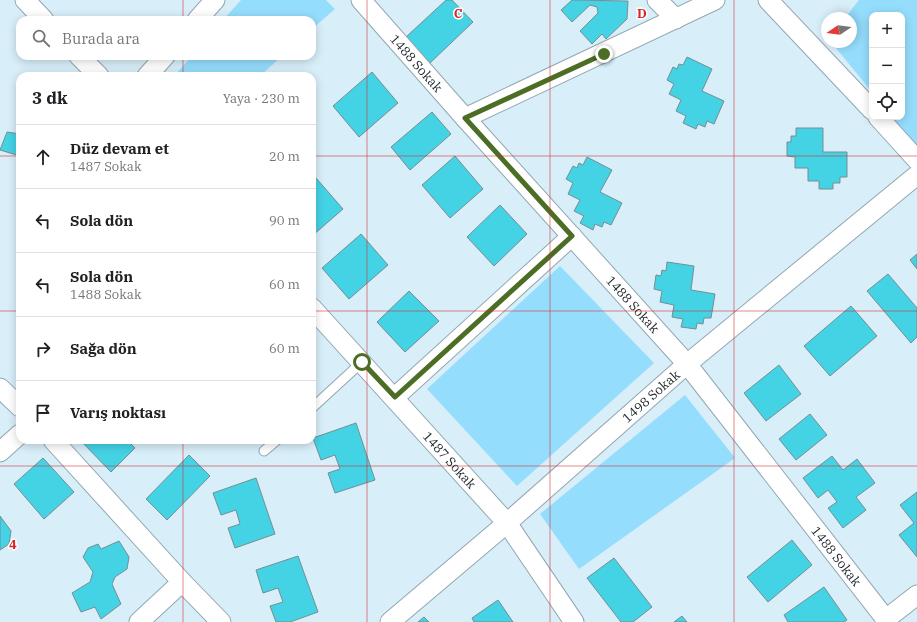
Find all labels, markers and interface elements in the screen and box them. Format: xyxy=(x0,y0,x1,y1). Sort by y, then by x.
text: C xyxy=(454,5,463,22)
text: D xyxy=(637,5,647,22)
north arrow xyxy=(821,12,857,48)
map controls xyxy=(869,12,905,120)
button: + xyxy=(869,12,905,48)
search box xyxy=(16,16,316,60)
icon: search xyxy=(30,27,52,49)
text: Burada ara xyxy=(62,29,140,48)
street label: 1488 Sokak xyxy=(387,31,447,96)
route end xyxy=(595,45,613,63)
button: − xyxy=(869,48,905,84)
button: locate xyxy=(869,84,905,120)
text: 3 dk xyxy=(32,87,67,109)
text: Yaya · 230 m xyxy=(223,90,300,107)
text: Düz devam et xyxy=(70,139,169,158)
icon: ahead xyxy=(32,146,54,168)
text: 20 m xyxy=(269,148,300,165)
text: 1487 Sokak xyxy=(70,158,141,175)
icon: left xyxy=(32,210,54,232)
text: Sola dön xyxy=(70,211,133,230)
text: 90 m xyxy=(269,212,300,229)
text: Sola dön xyxy=(70,267,133,286)
street label: 1488 Sokak xyxy=(603,272,664,337)
icon: left xyxy=(32,274,54,296)
text: 60 m xyxy=(269,276,300,293)
text: 1488 Sokak xyxy=(70,286,141,303)
icon: right xyxy=(32,338,54,360)
text: Sağa dön xyxy=(70,339,137,358)
text: 60 m xyxy=(269,340,300,357)
route start xyxy=(353,353,371,371)
street label: 1498 Sokak xyxy=(618,366,683,426)
icon: arrive xyxy=(32,402,54,424)
text: Varış noktası xyxy=(70,403,166,422)
street label: 1487 Sokak xyxy=(419,428,480,492)
street label: 1488 Sokak xyxy=(808,523,866,590)
text: 4 xyxy=(9,536,17,553)

